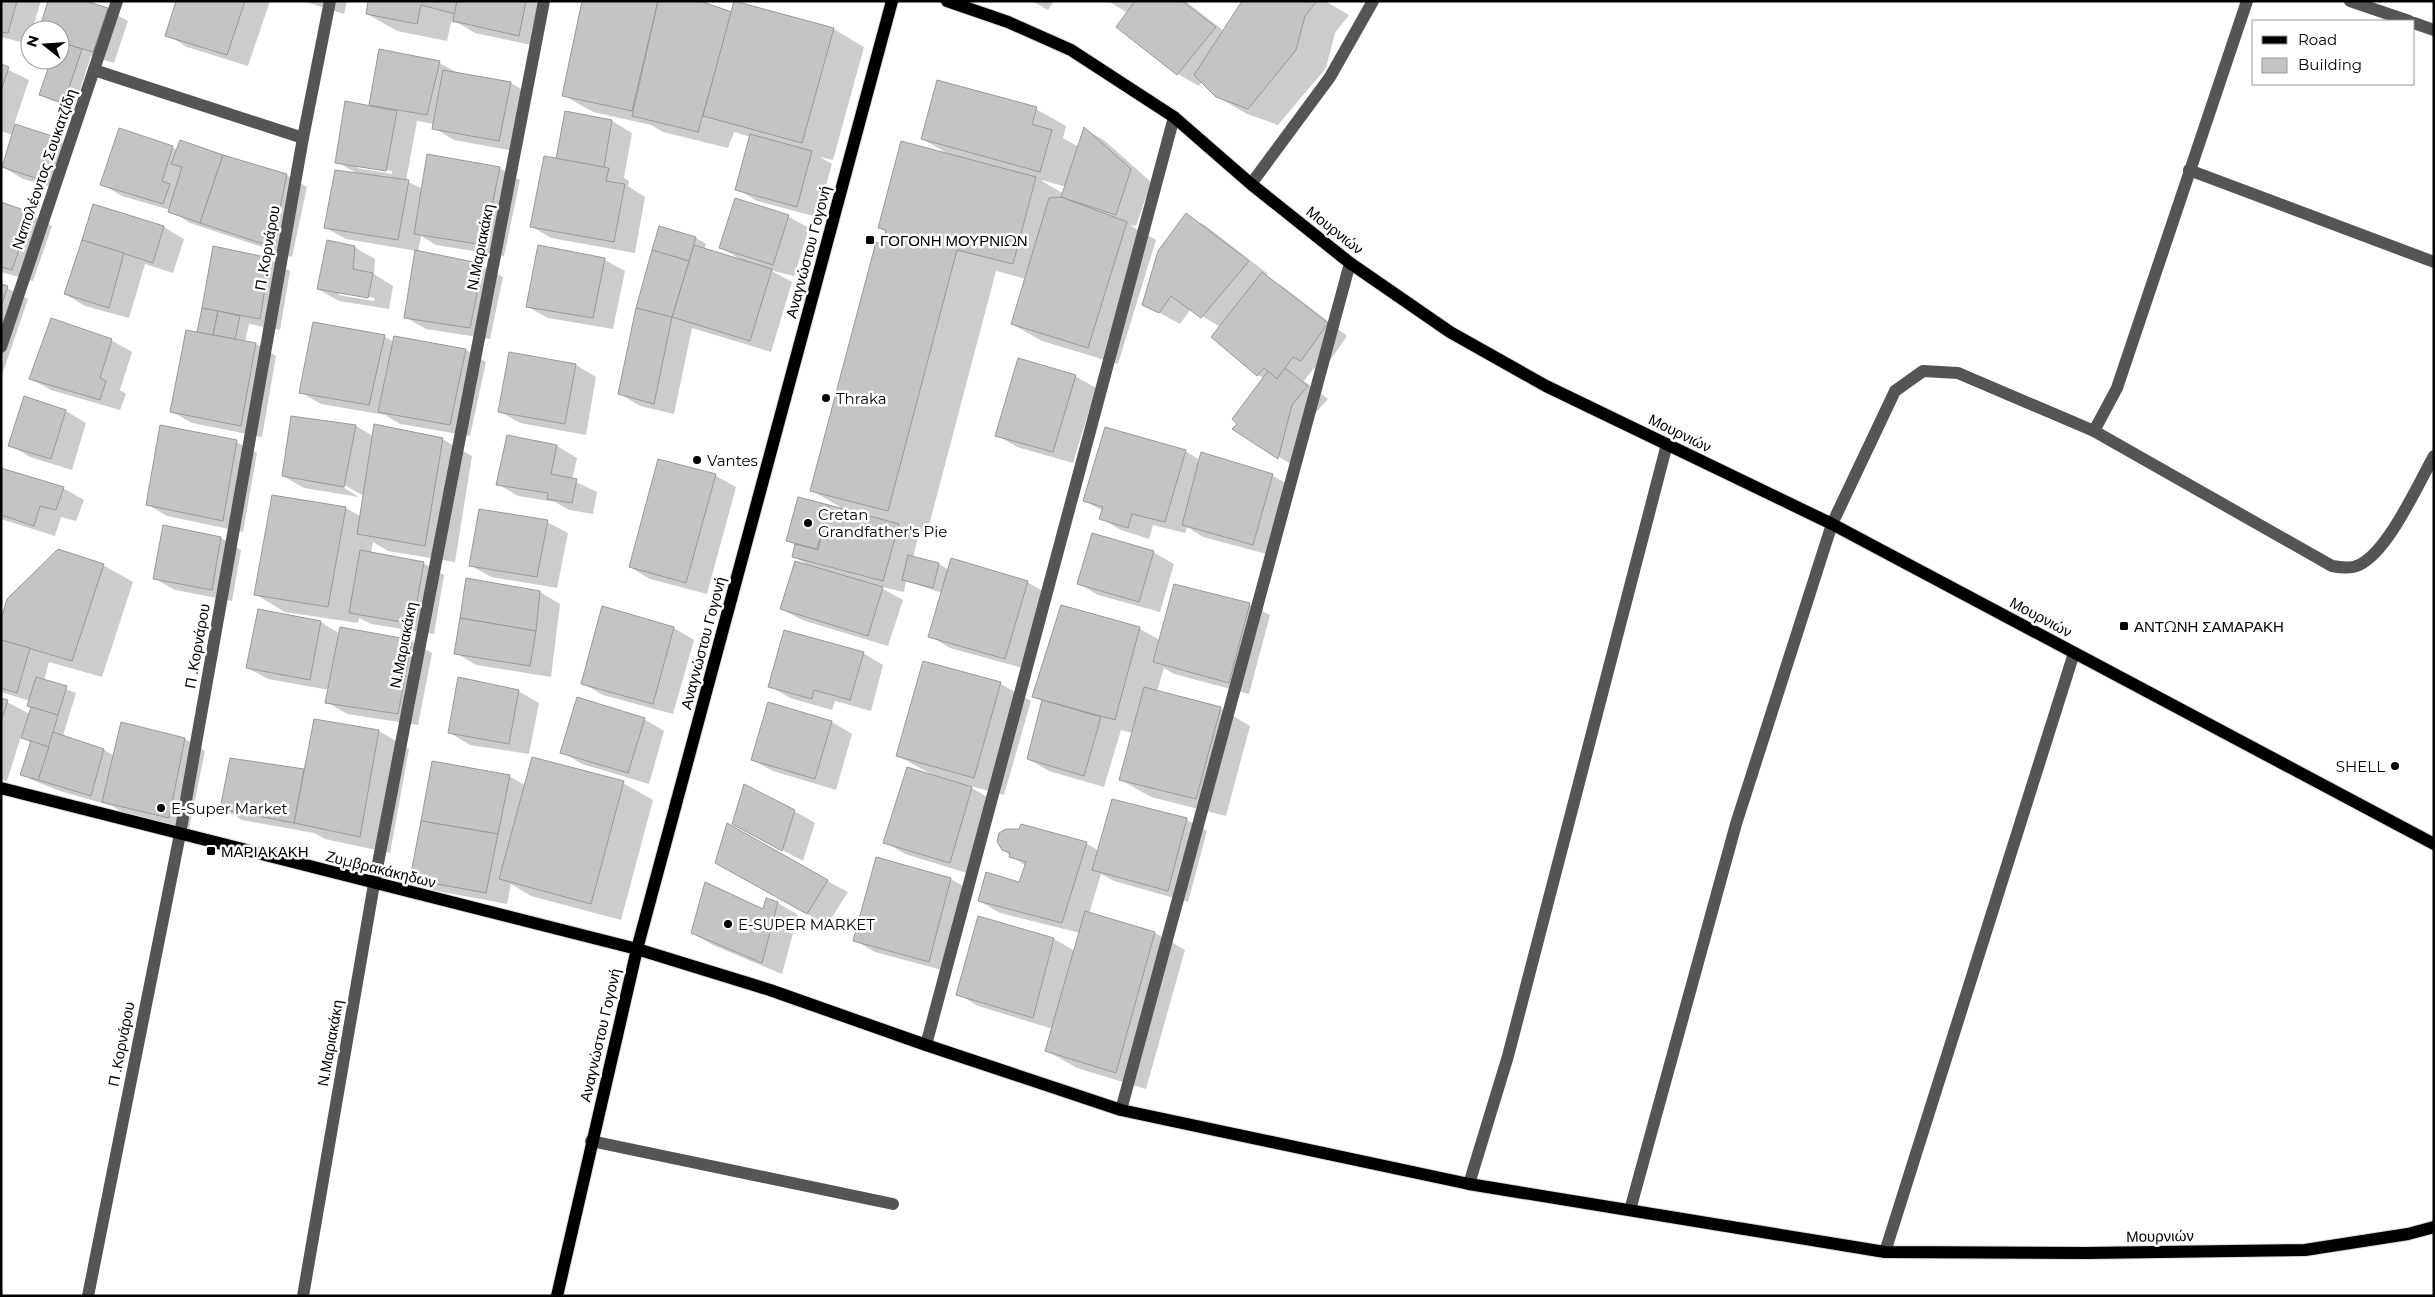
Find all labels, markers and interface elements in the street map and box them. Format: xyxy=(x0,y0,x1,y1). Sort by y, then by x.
north arrow xyxy=(20,20,70,70)
legend xyxy=(2252,20,2415,85)
text: Road xyxy=(2298,30,2337,49)
text: N xyxy=(22,33,43,49)
text: Building xyxy=(2298,55,2362,74)
street label: Ναπολέοντος Σουκατζίδη xyxy=(8,86,80,252)
street label: Αναγνώστου Γογονή xyxy=(781,184,835,320)
street label: Ν.Μαριακάκη xyxy=(462,202,498,292)
street label: Μουρνιών xyxy=(1303,202,1367,258)
street label: Π .Κορνάρου xyxy=(250,204,284,292)
place label: ΓΟΓΟΝΗ ΜΟΥΡΝΙΩΝ xyxy=(880,231,1028,250)
marker: ΓΟΓΟΝΗ ΜΟΥΡΝΙΩΝ xyxy=(864,234,876,246)
place label: Thraka xyxy=(836,389,887,408)
marker: Thraka xyxy=(820,392,832,404)
street label: Μουρνιών xyxy=(1645,410,1715,456)
place label: Vantes xyxy=(707,451,758,470)
marker: Vantes xyxy=(691,454,703,466)
place label: Cretan Grandfather's Pie xyxy=(818,505,947,541)
marker: Cretan Grandfather's Pie xyxy=(802,517,814,529)
street label: Αναγνώστου Γογονή xyxy=(676,575,730,711)
street label: Μουρνιών xyxy=(2007,593,2075,641)
street label: Ν.Μαριακάκη xyxy=(385,600,421,690)
street label: Π .Κορνάρου xyxy=(180,602,214,690)
place label: ΑΝΤΩΝΗ ΣΑΜΑΡΑΚΗ xyxy=(2134,617,2284,636)
marker: ΑΝΤΩΝΗ ΣΑΜΑΡΑΚΗ xyxy=(2118,620,2130,632)
place label: SHELL xyxy=(2336,757,2385,776)
marker: SHELL xyxy=(2389,760,2401,772)
place label: E-Super Market xyxy=(171,799,288,818)
marker: E-Super Market xyxy=(155,802,167,814)
place label: ΜΑΡΙΑΚΑΚΗ xyxy=(221,842,309,861)
marker: ΜΑΡΙΑΚΑΚΗ xyxy=(205,845,217,857)
street label: Ζυμβρακάκηδων xyxy=(324,846,438,892)
place label: E-SUPER MARKET xyxy=(738,915,875,934)
marker: E-SUPER MARKET xyxy=(722,918,734,930)
street label: Αναγνώστου Γογονή xyxy=(575,966,625,1104)
street label: Ν.Μαριακάκη xyxy=(313,998,347,1088)
street label: Π .Κορνάρου xyxy=(103,1000,139,1088)
street label: Μουρνιών xyxy=(2126,1226,2194,1246)

